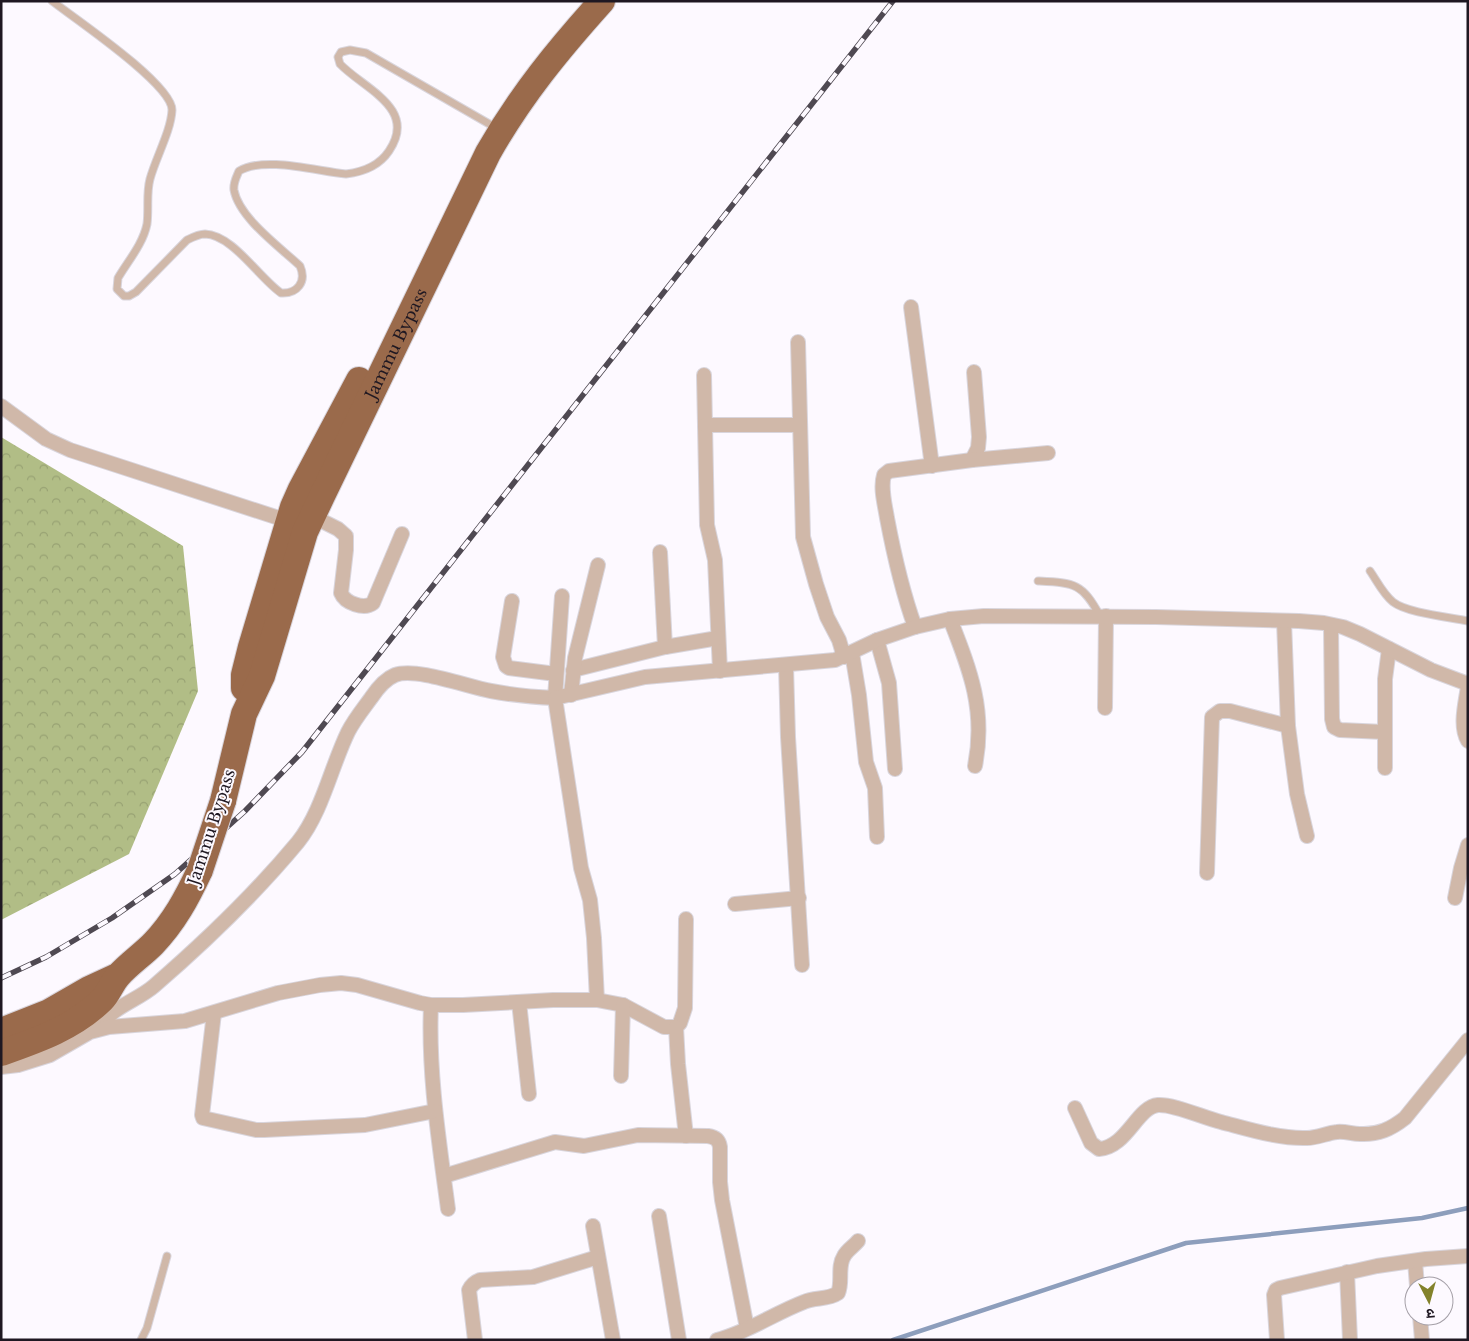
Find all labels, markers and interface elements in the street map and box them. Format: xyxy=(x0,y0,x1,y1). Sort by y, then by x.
street label: Jammu Bypass xyxy=(360,285,431,404)
street label: Jammu Bypass xyxy=(182,767,239,889)
north arrow xyxy=(1404,1276,1454,1326)
text: उ xyxy=(1425,1305,1435,1323)

